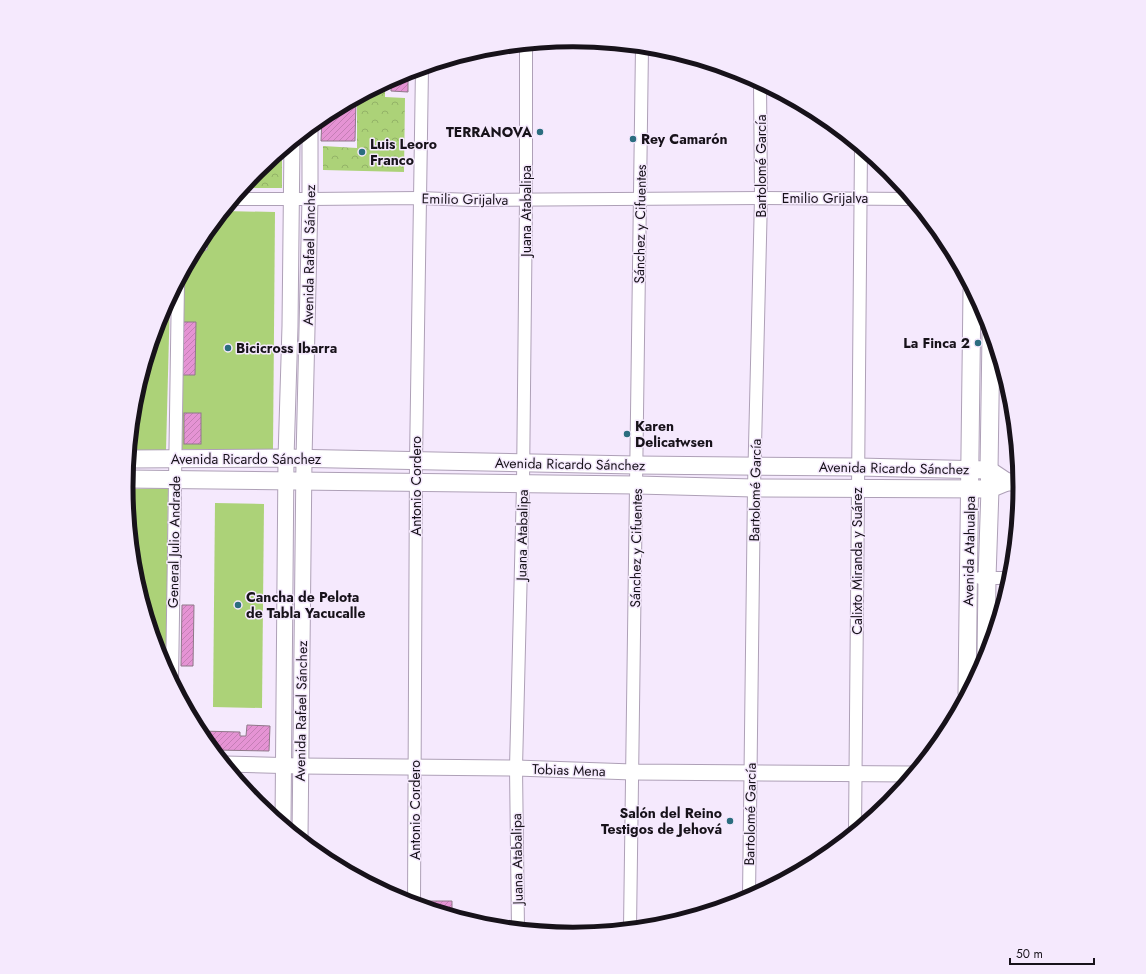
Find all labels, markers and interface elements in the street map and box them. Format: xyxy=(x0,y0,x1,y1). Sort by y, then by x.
street label: Bartolomé García xyxy=(751,115,771,217)
place label: TERRANOVA xyxy=(446,122,533,142)
marker: TERRANOVA xyxy=(535,127,545,137)
place label: Rey Camarón xyxy=(641,129,728,149)
place label: Luis Leoro Franco xyxy=(370,134,437,170)
marker: Rey Camarón xyxy=(628,134,638,144)
marker: Luis Leoro Franco xyxy=(357,147,367,157)
street label: Sánchez y Cifuentes xyxy=(629,164,651,284)
street label: Juana Atabalipa xyxy=(516,165,536,259)
street label: Avenida Rafael Sánchez xyxy=(298,184,320,326)
street label: Emilio Grijalva xyxy=(422,188,508,210)
street label: Emilio Grijalva xyxy=(782,188,868,208)
place label: La Finca 2 xyxy=(903,333,970,353)
place label: Bicicross Ibarra xyxy=(236,338,337,358)
marker: La Finca 2 xyxy=(973,338,983,348)
marker: Bicicross Ibarra xyxy=(223,343,233,353)
place label: Karen Delicatwsen xyxy=(635,416,713,452)
marker: Karen Delicatwsen xyxy=(622,429,632,439)
street label: Antonio Cordero xyxy=(406,436,426,536)
street label: Bartolomé García xyxy=(744,438,766,542)
street label: Avenida Ricardo Sánchez xyxy=(171,449,322,469)
street label: Avenida Ricardo Sánchez xyxy=(495,453,646,475)
street label: Avenida Ricardo Sánchez xyxy=(819,457,970,479)
street label: General Julio Andrade xyxy=(163,476,185,608)
street label: Calixto Miranda y Suárez xyxy=(847,487,867,635)
street label: Sánchez y Cifuentes xyxy=(625,488,647,608)
street label: Juana Atabalipa xyxy=(511,489,533,583)
street label: Avenida Atahualpa xyxy=(958,496,980,606)
place label: Cancha de Pelota de Tabla Yacucalle xyxy=(246,587,365,623)
marker: Cancha de Pelota de Tabla Yacucalle xyxy=(233,600,243,610)
street label: Avenida Rafael Sánchez xyxy=(290,640,312,782)
street label: Tobias Mena xyxy=(532,759,606,781)
street label: Antonio Cordero xyxy=(405,760,425,860)
street label: Bartolomé García xyxy=(739,762,761,866)
place label: Salón del Reino Testigos de Jehová xyxy=(601,803,722,839)
street label: Juana Atabalipa xyxy=(506,813,528,907)
marker: Salón del Reino Testigos de Jehová xyxy=(725,816,735,826)
scale bar xyxy=(1010,940,1094,966)
text: 50 m xyxy=(1016,945,1043,963)

